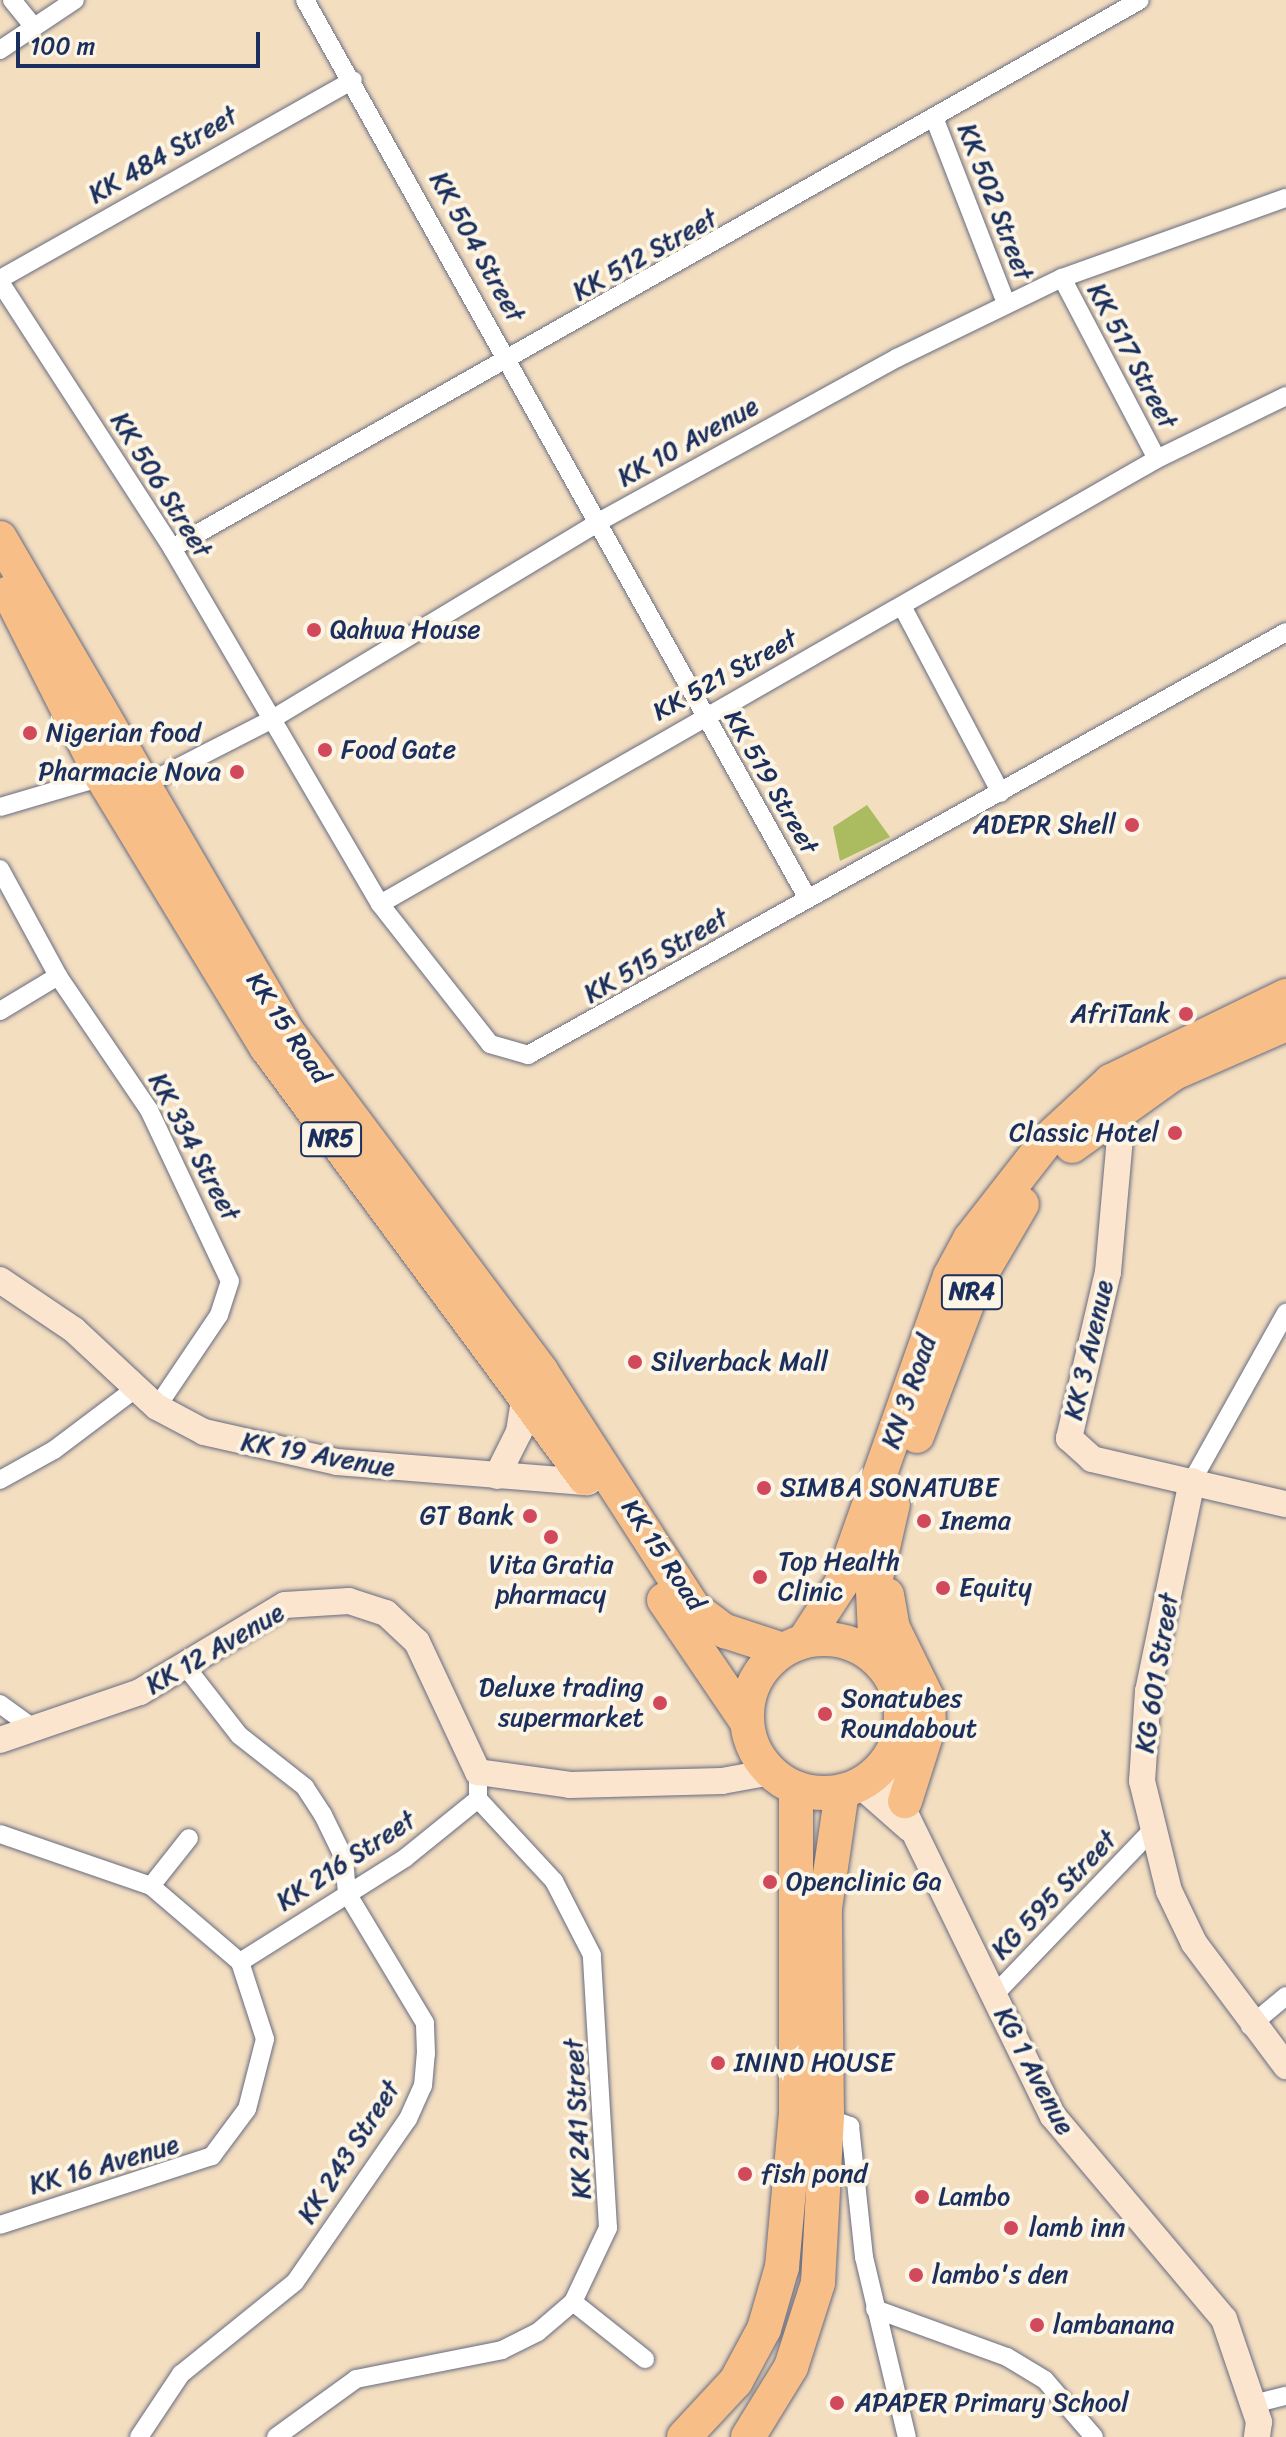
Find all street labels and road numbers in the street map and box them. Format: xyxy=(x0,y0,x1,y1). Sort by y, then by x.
street label: KK 484 Street xyxy=(82,99,244,211)
street label: KK 502 Street xyxy=(950,118,1040,286)
street label: KK 504 Street xyxy=(422,165,532,329)
street label: KK 512 Street xyxy=(566,202,724,308)
street label: KK 517 Street xyxy=(1080,277,1184,435)
street label: KK 10 Avenue xyxy=(612,391,764,493)
street label: KK 506 Street xyxy=(103,406,219,564)
street label: KK 521 Street xyxy=(646,622,804,728)
street label: KK 519 Street xyxy=(717,703,825,861)
street label: KK 515 Street xyxy=(577,902,735,1010)
street label: KK 15 Road xyxy=(239,966,337,1090)
street label: KK 334 Street xyxy=(141,1067,247,1227)
road number: NR5 xyxy=(299,1119,363,1159)
road number: NR4 xyxy=(940,1272,1004,1312)
street label: KK 3 Avenue xyxy=(1058,1277,1120,1423)
street label: KN 3 Road xyxy=(875,1331,943,1453)
street label: KK 19 Avenue xyxy=(239,1426,397,1484)
street label: KK 15 Road xyxy=(614,1493,712,1617)
street label: KG 601 Street xyxy=(1129,1590,1185,1756)
street label: KK 12 Avenue xyxy=(140,1597,290,1701)
street label: KK 216 Street xyxy=(270,1804,422,1918)
street label: KG 595 Street xyxy=(984,1823,1124,1967)
street label: KG 1 Avenue xyxy=(987,2002,1081,2140)
street label: KK 241 Street xyxy=(558,2037,598,2201)
street label: KK 243 Street xyxy=(291,2074,407,2230)
street label: KK 16 Avenue xyxy=(26,2129,182,2201)

